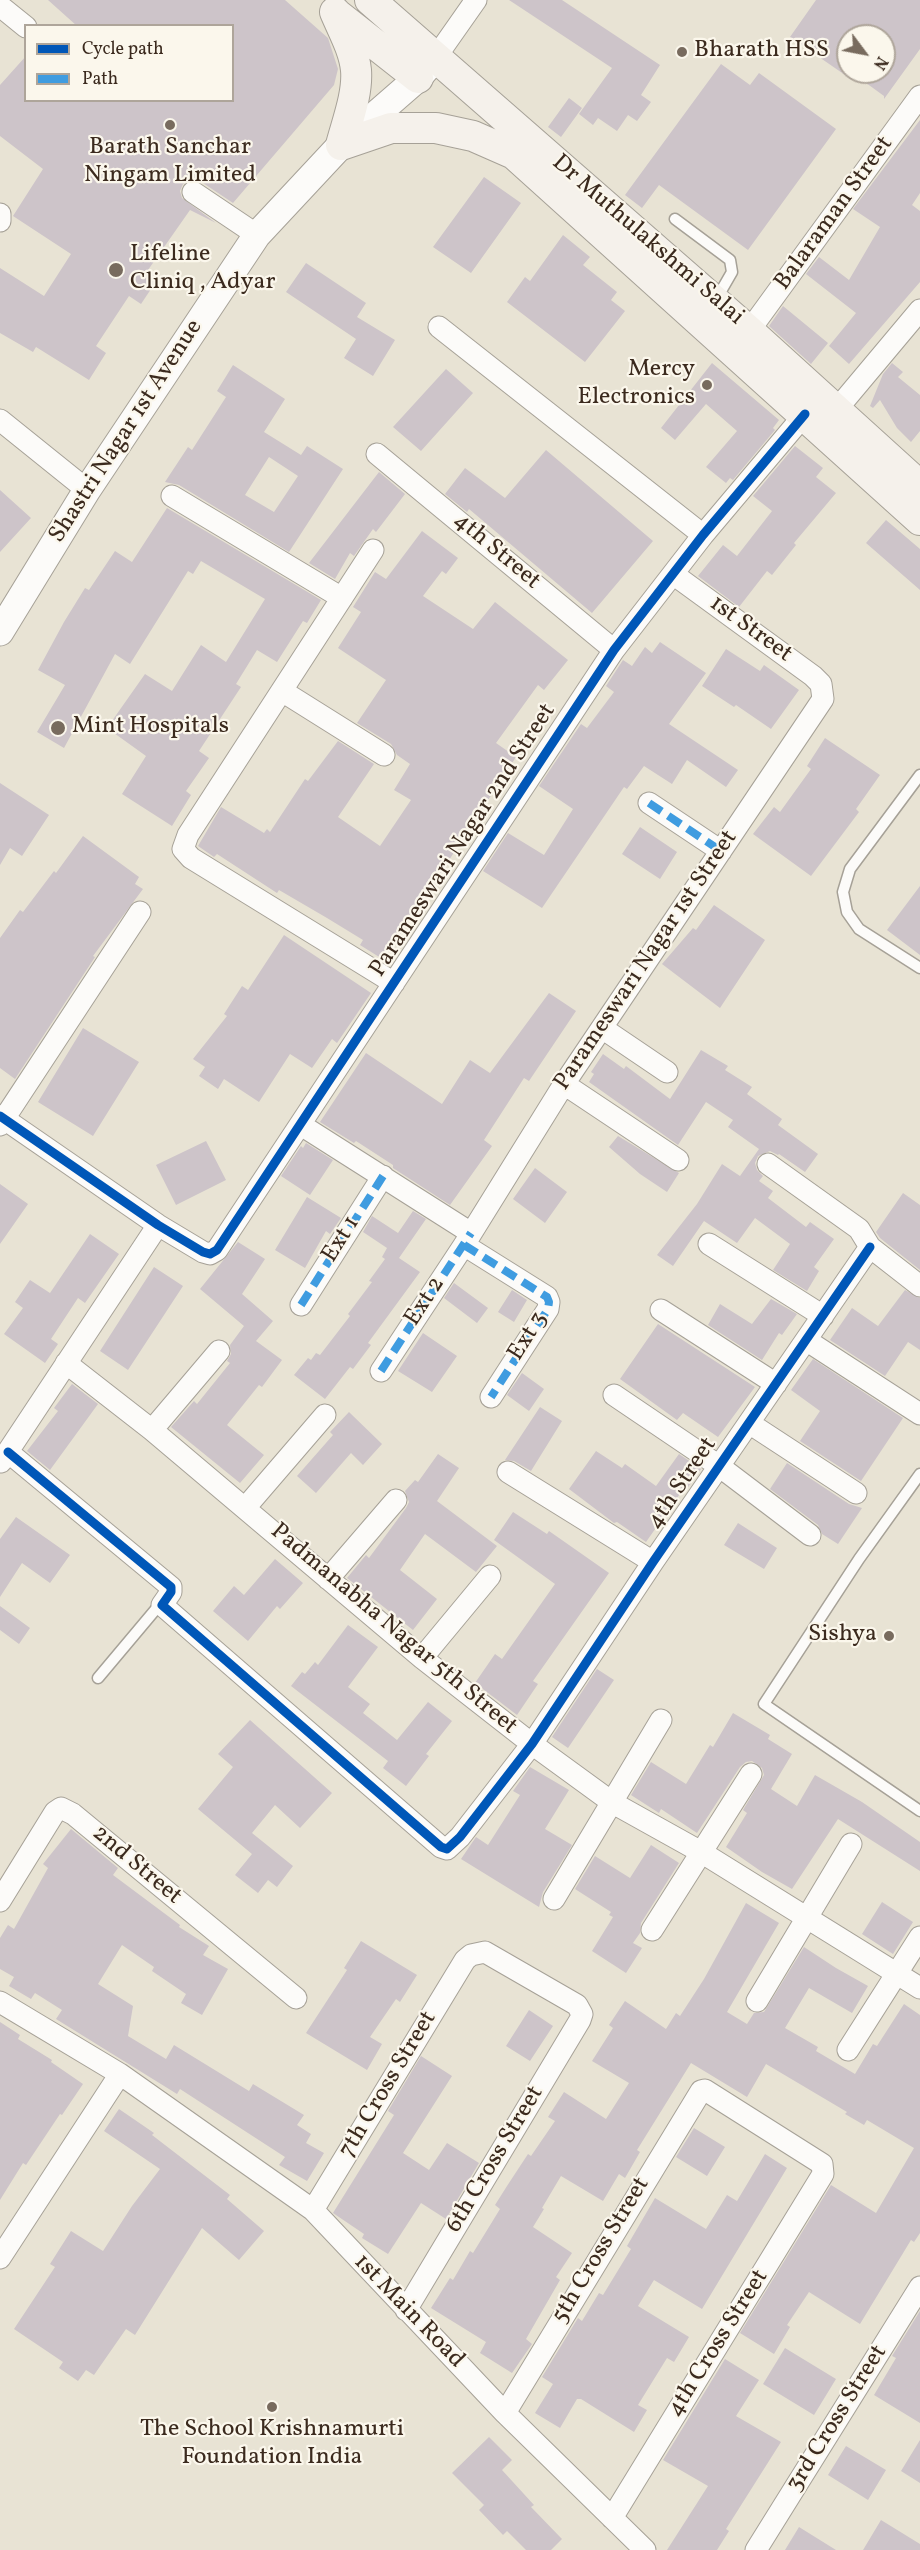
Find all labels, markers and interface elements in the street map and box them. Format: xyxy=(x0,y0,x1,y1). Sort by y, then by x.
legend xyxy=(24,24,234,102)
north arrow xyxy=(836,24,896,84)
text: Cycle path xyxy=(82,37,164,62)
place label: Bharath HSS xyxy=(694,38,829,66)
marker: Bharath HSS xyxy=(675,45,689,59)
text: N xyxy=(867,52,892,73)
text: Path xyxy=(82,67,118,92)
marker: Barath Sanchar Ningam Limited xyxy=(163,118,177,132)
street label: Balaraman Street xyxy=(769,131,901,297)
place label: Barath Sanchar Ningam Limited xyxy=(84,135,256,191)
street label: Dr Muthulakshmi Salai xyxy=(545,150,749,332)
place label: Lifeline Cliniq , Adyar xyxy=(130,242,275,298)
marker: Lifeline Cliniq , Adyar xyxy=(107,261,125,279)
street label: Shastri Nagar 1st Avenue xyxy=(44,315,210,549)
place label: Mercy Electronics xyxy=(577,357,695,413)
marker: Mercy Electronics xyxy=(700,378,714,392)
street label: 4th Street xyxy=(447,507,545,597)
street label: 1st Street xyxy=(703,590,797,670)
street label: Parameswari Nagar 2nd Street xyxy=(365,699,563,983)
place label: Mint Hospitals xyxy=(72,714,229,742)
marker: Mint Hospitals xyxy=(49,719,67,737)
street label: Parameswari Nagar 1st Street xyxy=(549,825,745,1097)
street label: Ext 1 xyxy=(317,1211,367,1269)
street label: Ext 2 xyxy=(399,1272,453,1332)
street label: Ext 3 xyxy=(503,1307,555,1367)
street label: 4th Street xyxy=(642,1433,724,1535)
street label: Padmanabha Nagar 5th Street xyxy=(264,1518,522,1742)
place label: Sishya xyxy=(808,1622,877,1650)
marker: Sishya xyxy=(882,1629,896,1643)
street label: 2nd Street xyxy=(85,1820,187,1912)
street label: 7th Cross Street xyxy=(334,2006,444,2164)
street label: 6th Cross Street xyxy=(441,2081,551,2239)
street label: 5th Cross Street xyxy=(547,2173,657,2329)
street label: 1st Main Road xyxy=(346,2249,470,2375)
street label: 4th Cross Street xyxy=(662,2265,776,2423)
street label: 3rd Cross Street xyxy=(781,2340,895,2498)
marker: The School Krishnamurti Foundation India xyxy=(265,2400,279,2414)
place label: The School Krishnamurti Foundation India xyxy=(140,2417,404,2473)

